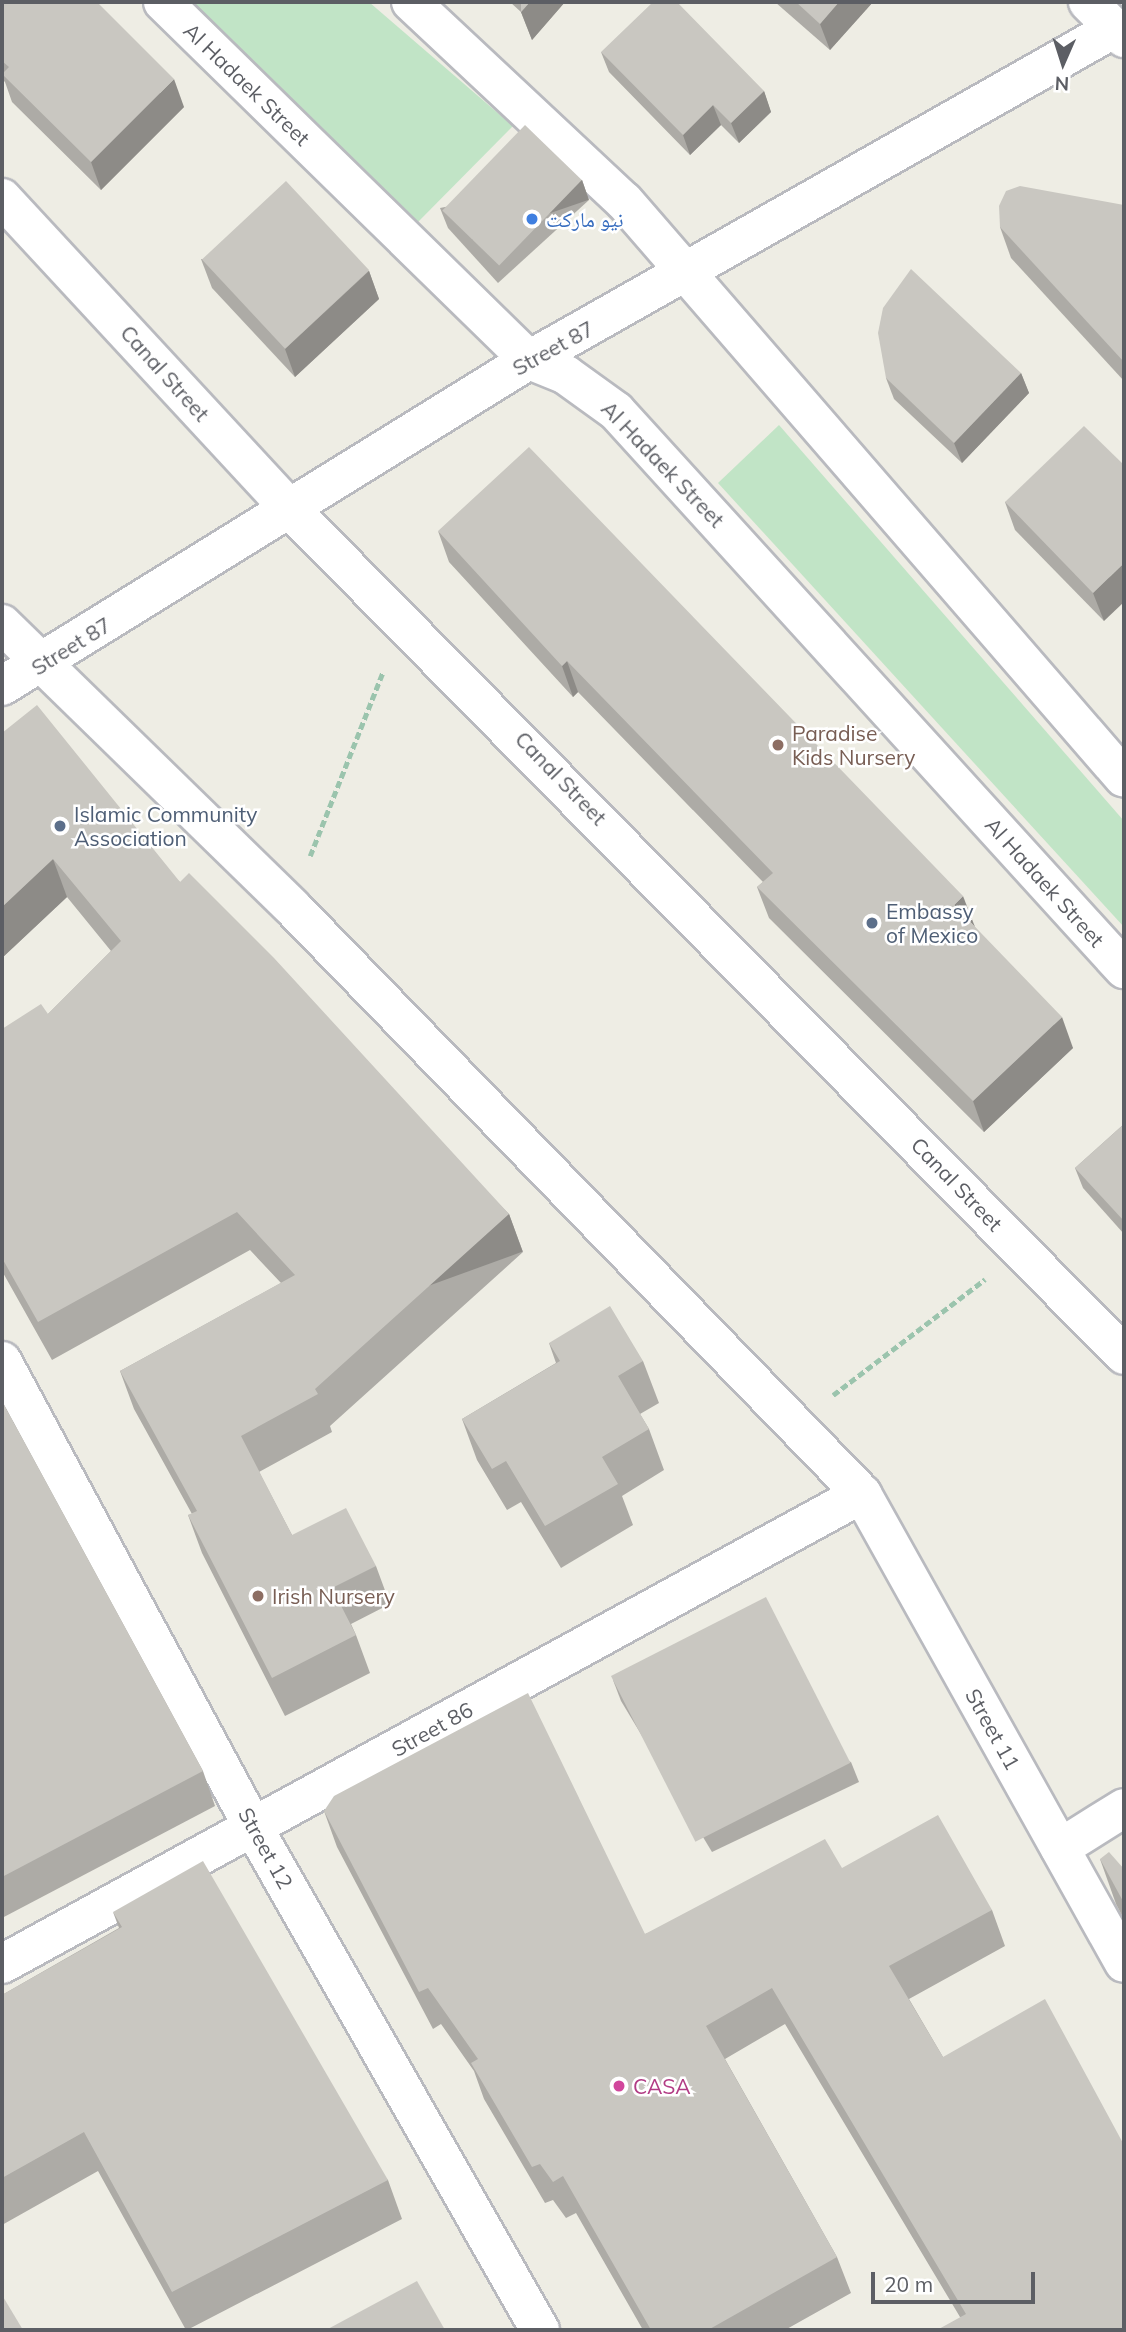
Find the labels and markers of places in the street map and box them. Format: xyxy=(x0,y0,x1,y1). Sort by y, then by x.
place label: نيو ماركت xyxy=(546,206,624,232)
marker: نيو ماركت xyxy=(524,211,540,227)
place label: Paradise Kids Nursery xyxy=(792,720,915,770)
marker: Paradise Kids Nursery xyxy=(770,737,786,753)
place label: Islamic Community Association xyxy=(74,801,257,851)
marker: Islamic Community Association xyxy=(52,818,68,834)
place label: Embassy of Mexico xyxy=(886,898,978,948)
marker: Embassy of Mexico xyxy=(864,915,880,931)
place label: Irish Nursery xyxy=(272,1583,395,1609)
marker: Irish Nursery xyxy=(250,1588,266,1604)
place label: CASA xyxy=(633,2073,691,2099)
marker: CASA xyxy=(611,2078,627,2094)

